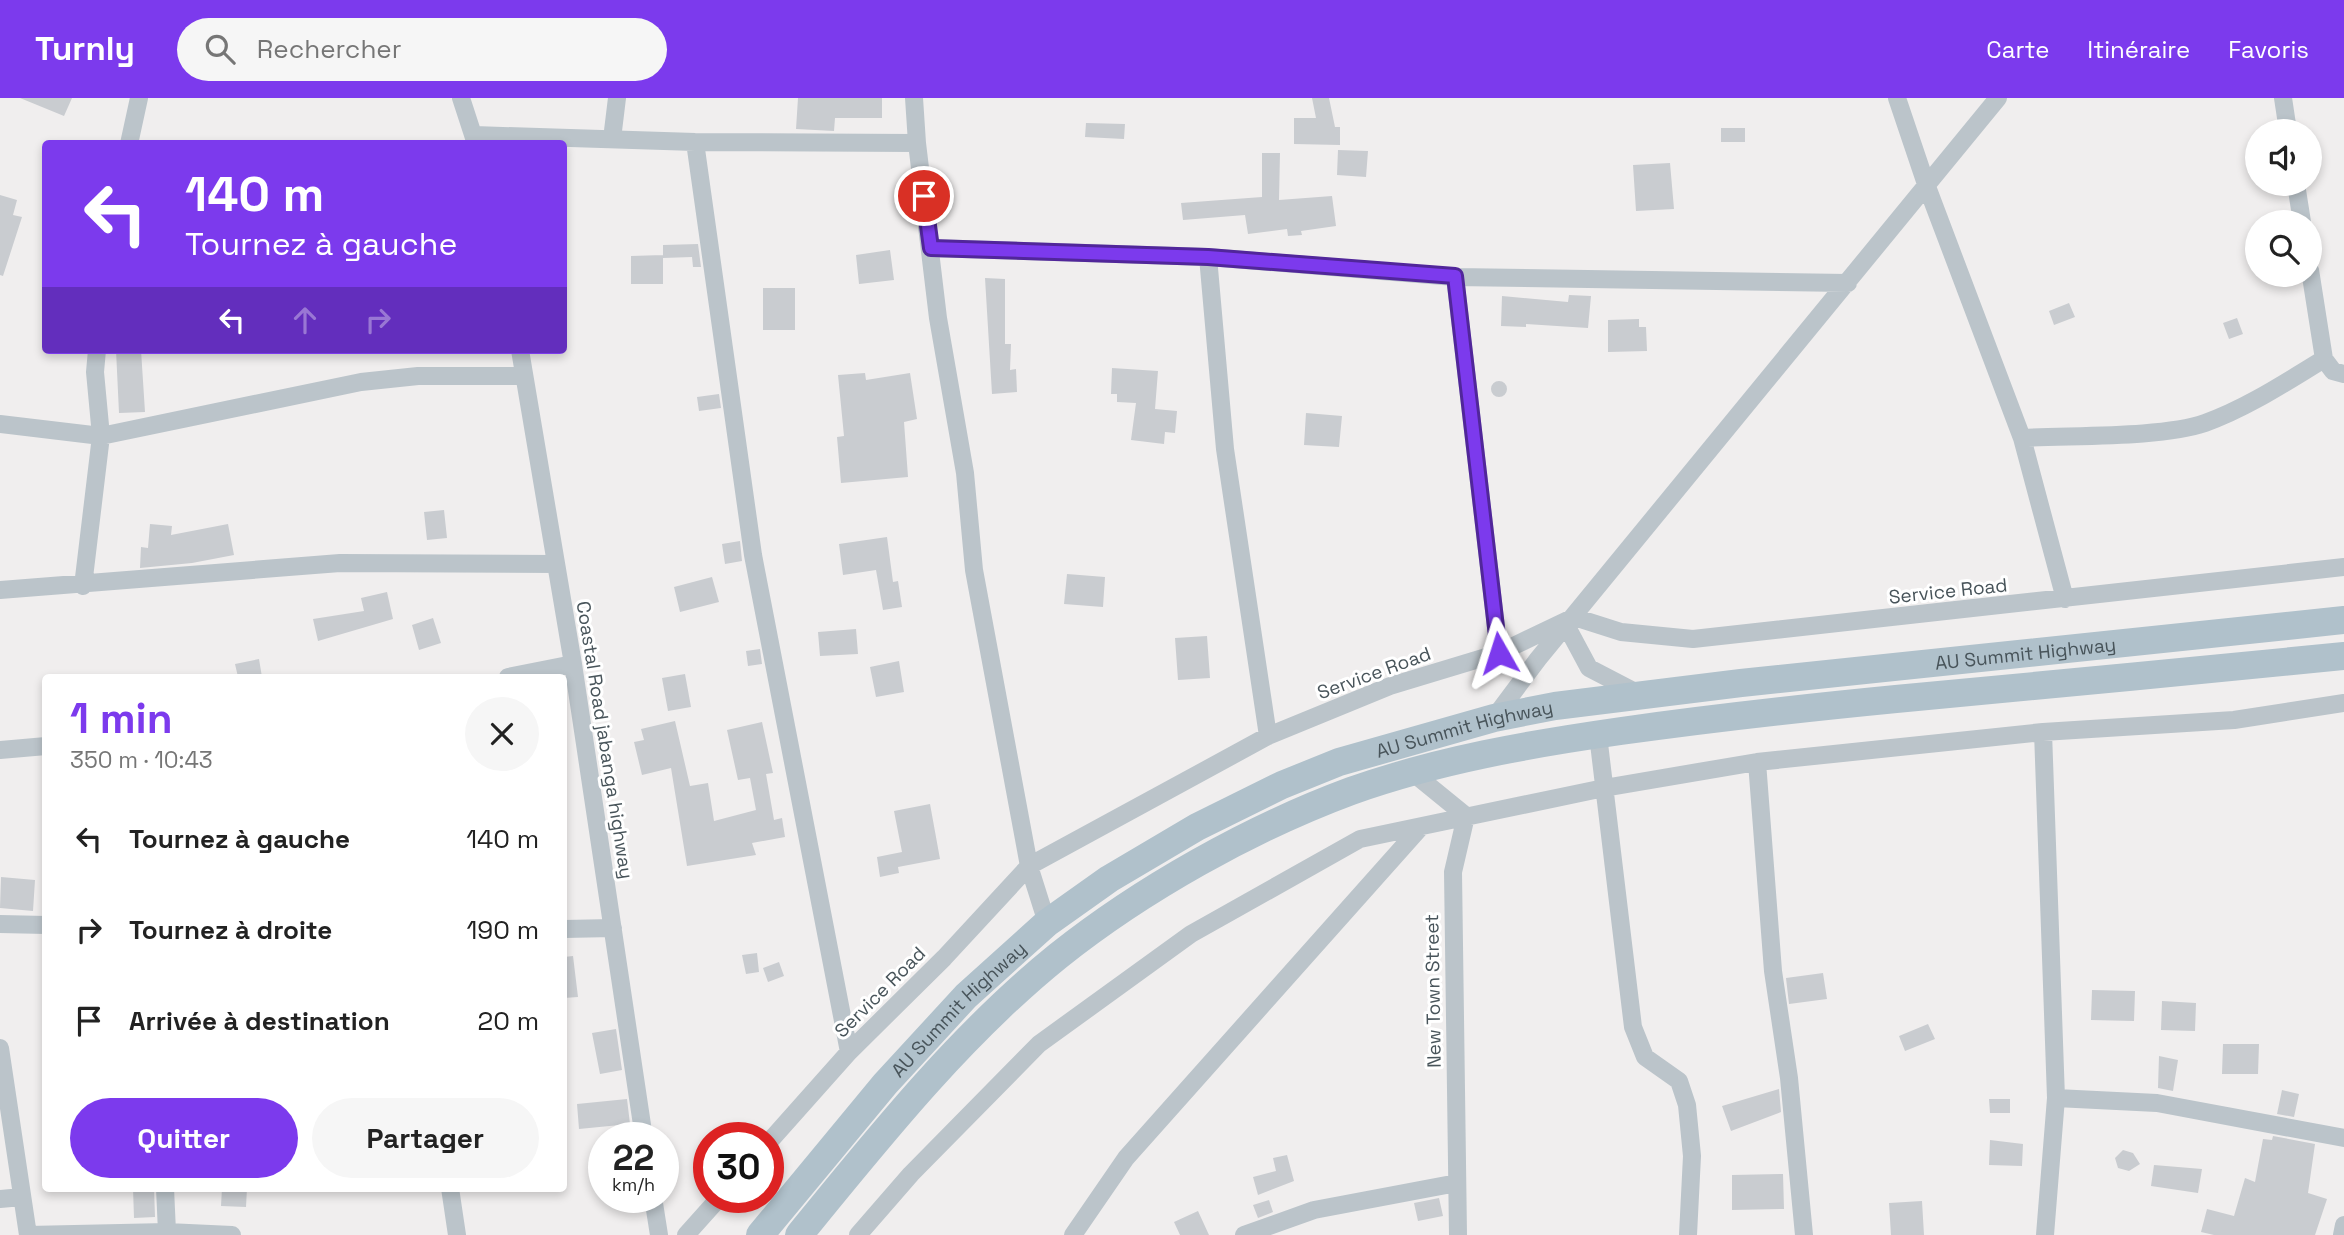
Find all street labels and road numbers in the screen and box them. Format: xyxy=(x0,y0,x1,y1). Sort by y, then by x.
street label: Service Road xyxy=(1887,572,2009,610)
street label: Coastal Road jabanga highway xyxy=(571,599,639,881)
street label: AU Summit Highway xyxy=(1934,631,2117,675)
street label: Service Road xyxy=(1314,641,1434,705)
street label: AU Summit Highway xyxy=(1373,694,1555,763)
street label: New Town Street xyxy=(1419,914,1447,1068)
street label: AU Summit Highway xyxy=(885,936,1031,1082)
street label: Service Road xyxy=(829,941,931,1043)

